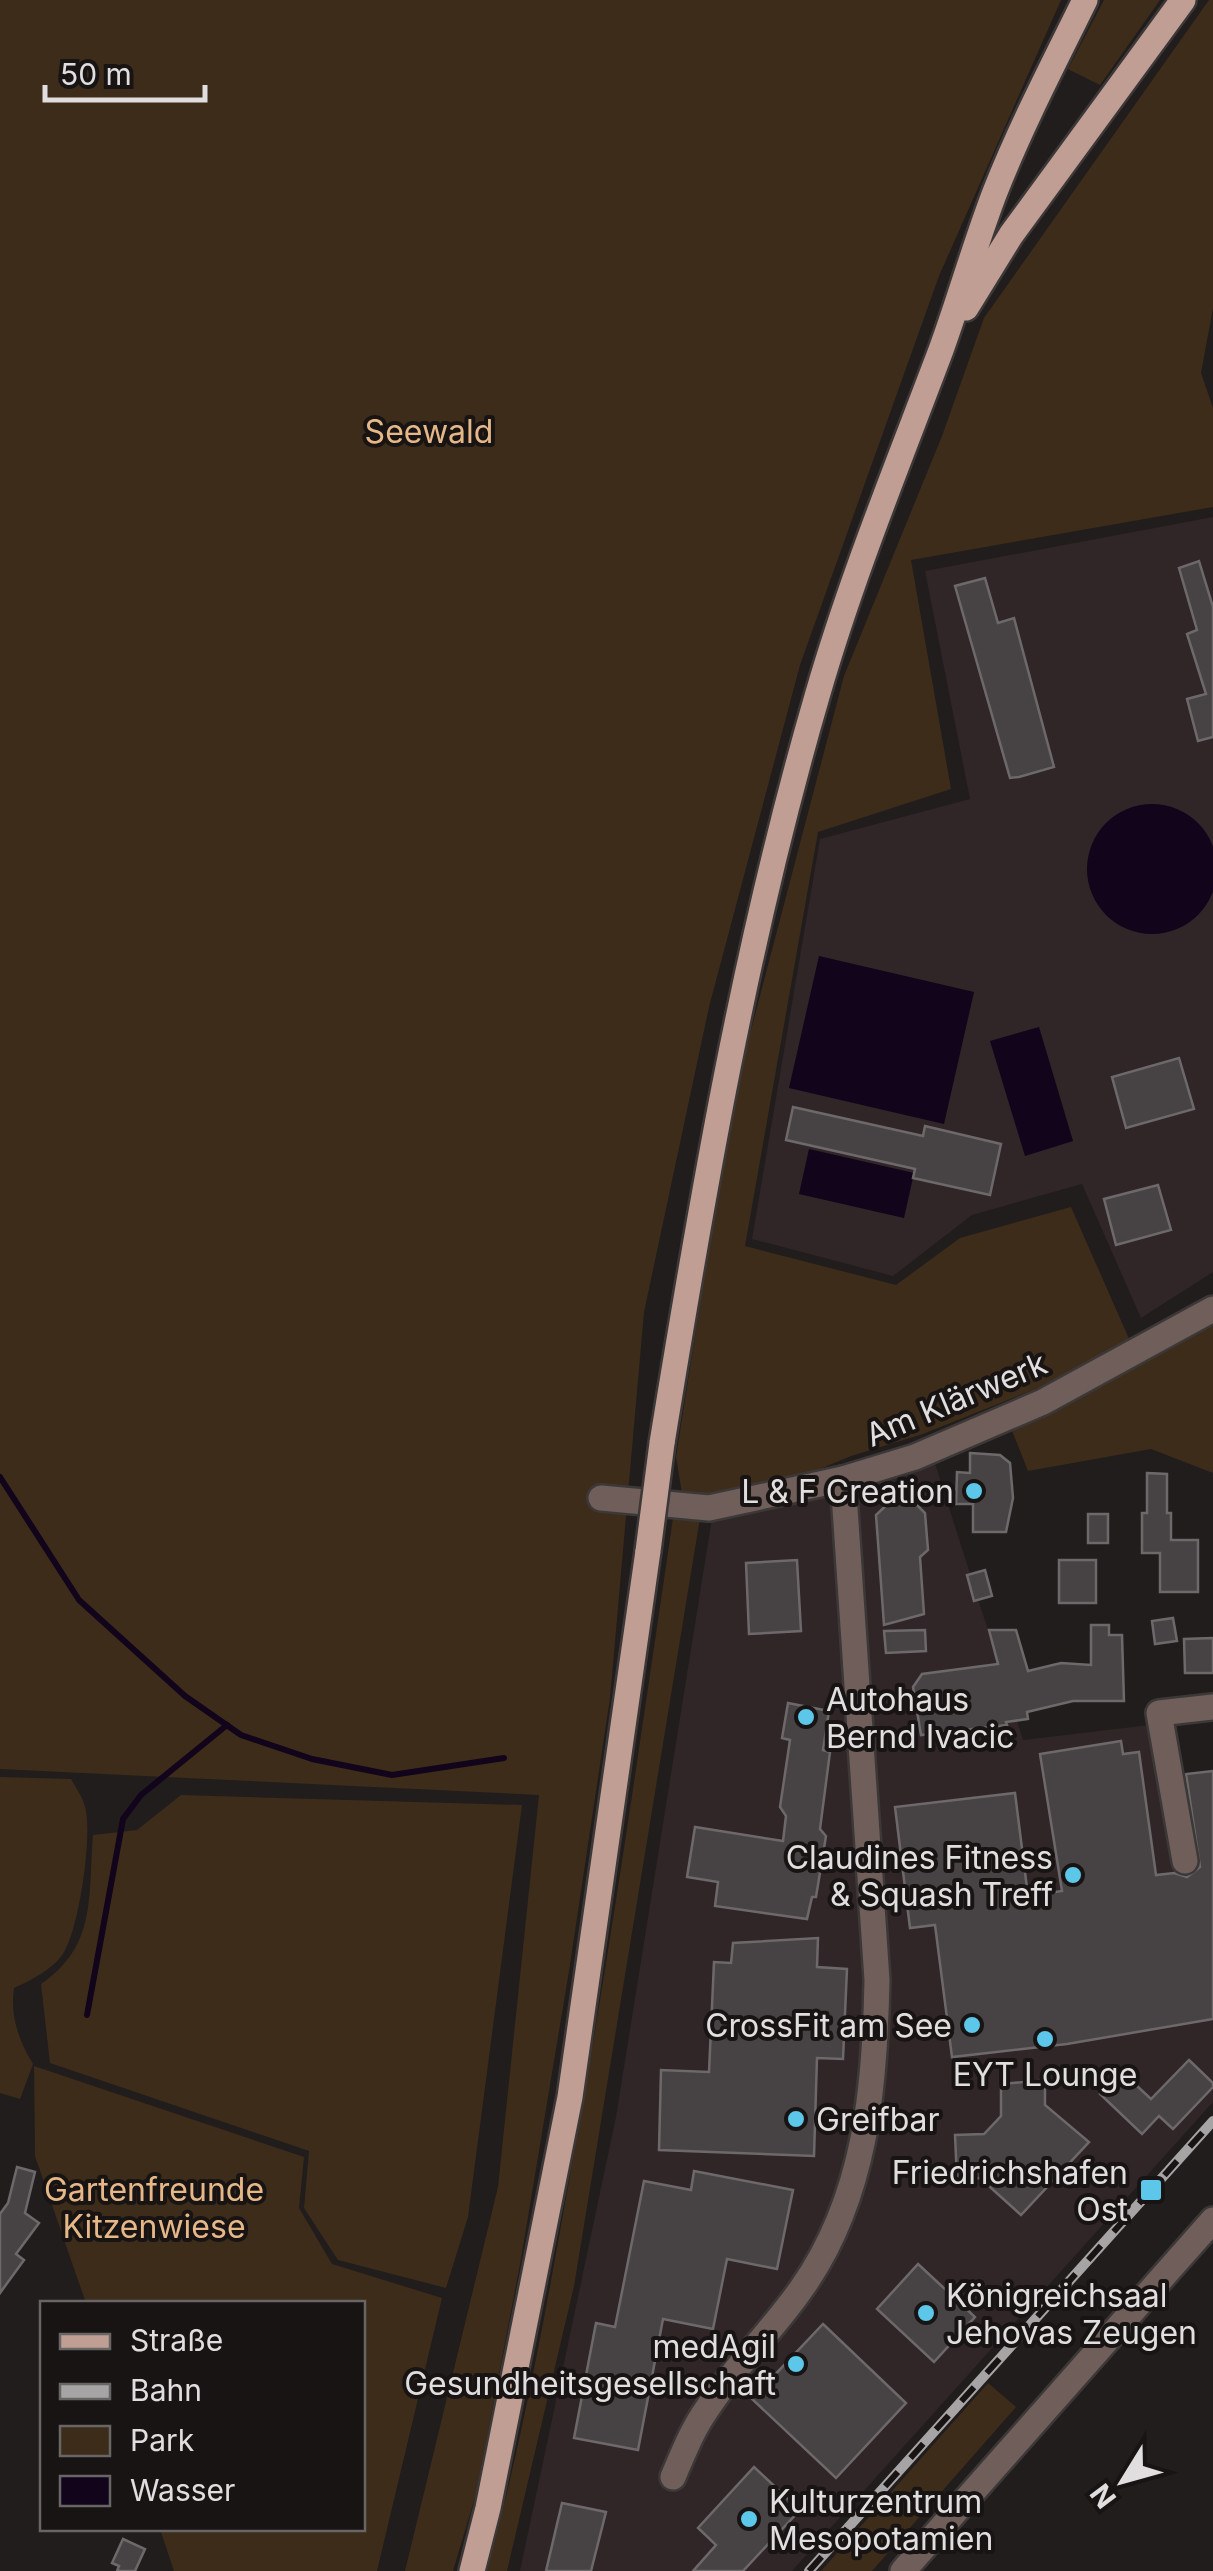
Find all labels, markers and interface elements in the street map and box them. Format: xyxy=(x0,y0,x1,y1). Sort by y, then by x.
scale bar xyxy=(45,40,205,102)
text: 50 m xyxy=(60,56,132,92)
park label: Seewald xyxy=(365,412,493,451)
street label: Am Klärwerk xyxy=(860,1343,1053,1455)
place label: L & F Creation xyxy=(741,1472,954,1511)
marker: L & F Creation xyxy=(963,1480,985,1502)
place label: Autohaus Bernd Ivacic xyxy=(826,1680,1015,1756)
marker: Autohaus Bernd Ivacic xyxy=(795,1706,817,1728)
place label: Claudines Fitness & Squash Treff xyxy=(786,1838,1053,1914)
marker: Claudines Fitness & Squash Treff xyxy=(1062,1864,1084,1886)
place label: CrossFit am See xyxy=(705,2006,952,2045)
marker: CrossFit am See xyxy=(961,2014,983,2036)
marker: EYT Lounge xyxy=(1034,2028,1056,2050)
place label: EYT Lounge xyxy=(953,2055,1137,2094)
place label: Greifbar xyxy=(816,2100,940,2139)
marker: Greifbar xyxy=(785,2108,807,2130)
place label: Friedrichshafen Ost xyxy=(892,2153,1128,2229)
park label: Gartenfreunde Kitzenwiese xyxy=(44,2170,264,2246)
marker: Friedrichshafen Ost xyxy=(1138,2177,1164,2203)
place label: Königreichsaal Jehovas Zeugen xyxy=(946,2276,1197,2352)
legend xyxy=(40,2301,365,2531)
marker: Königreichsaal Jehovas Zeugen xyxy=(915,2302,937,2324)
text: Straße xyxy=(130,2322,223,2358)
place label: medAgil Gesundheitsgesellschaft xyxy=(404,2327,776,2403)
marker: medAgil Gesundheitsgesellschaft xyxy=(785,2353,807,2375)
text: Bahn xyxy=(130,2372,202,2408)
text: Park xyxy=(130,2422,195,2458)
north arrow xyxy=(1073,2431,1173,2531)
text: Wasser xyxy=(130,2472,235,2508)
text: N xyxy=(1083,2477,1123,2515)
place label: Kulturzentrum Mesopotamien xyxy=(769,2482,993,2558)
marker: Kulturzentrum Mesopotamien xyxy=(738,2508,760,2530)

